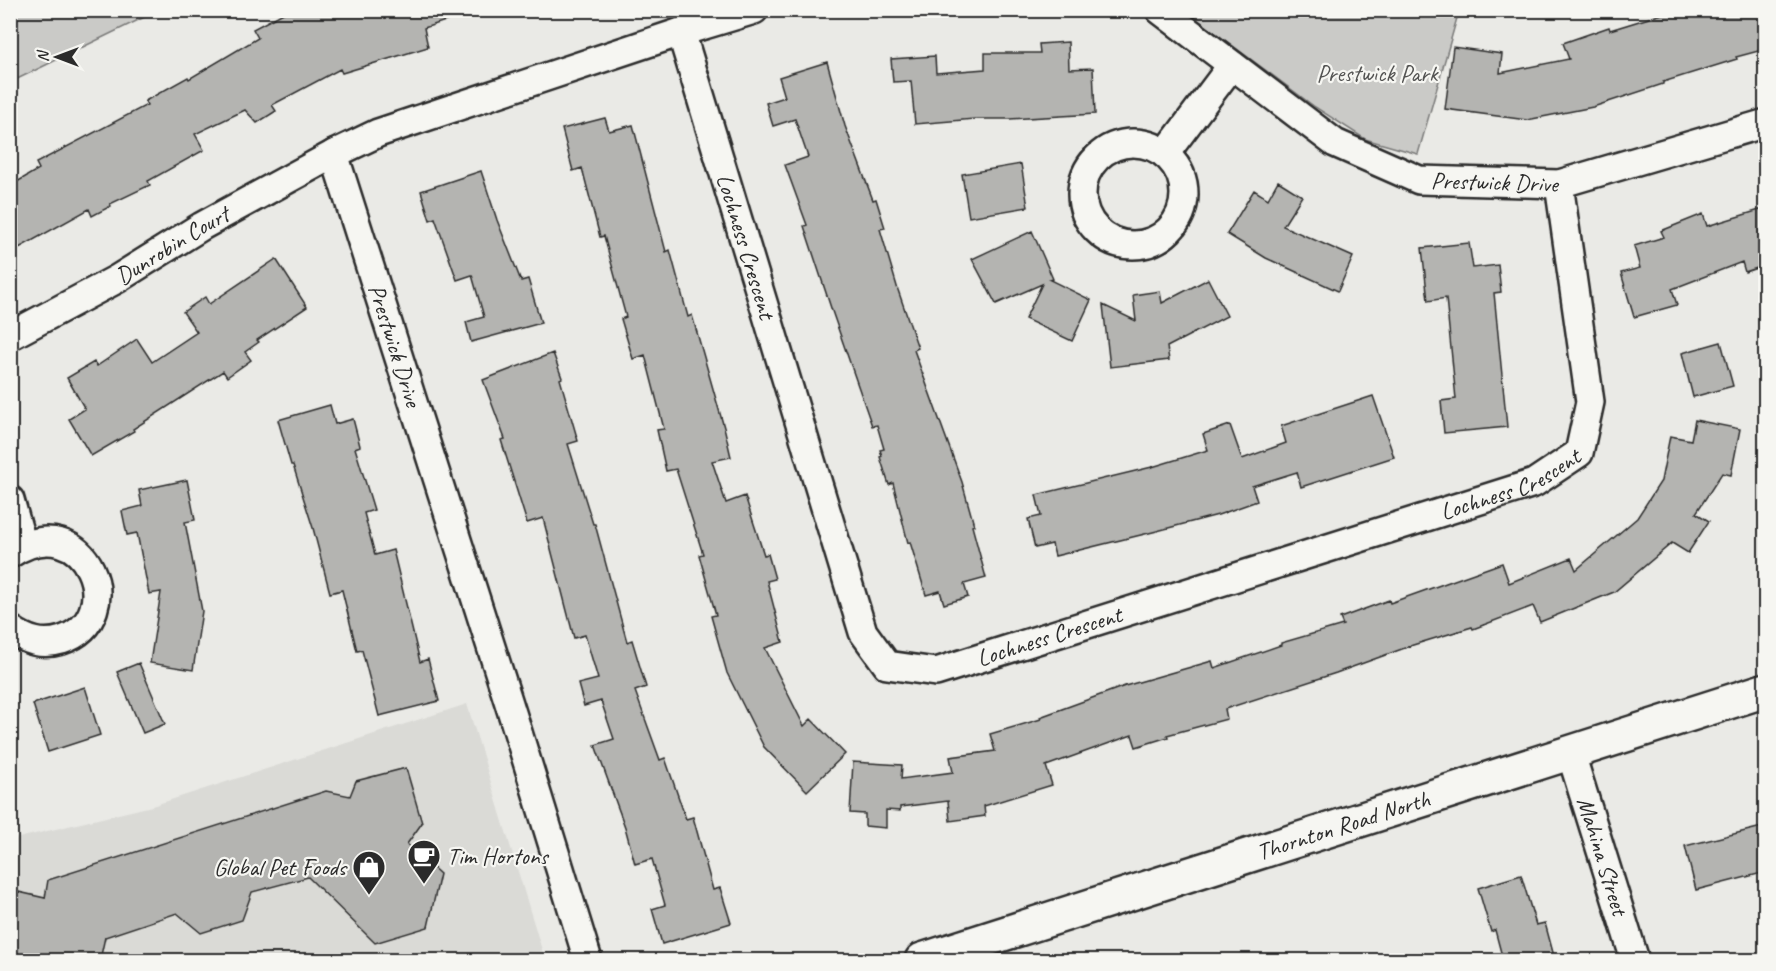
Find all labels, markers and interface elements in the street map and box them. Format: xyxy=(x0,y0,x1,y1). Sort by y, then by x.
north arrow xyxy=(27,27,87,87)
text: N xyxy=(33,49,53,62)
park label: Prestwick Park xyxy=(1316,58,1440,88)
street label: Prestwick Drive xyxy=(1431,165,1560,199)
street label: Lochness Crescent xyxy=(710,170,783,324)
street label: Dunrobin Court xyxy=(110,198,237,291)
street label: Prestwick Drive xyxy=(361,281,429,413)
street label: Lochness Crescent xyxy=(1437,440,1588,527)
street label: Lochness Crescent xyxy=(973,599,1127,673)
street label: Thornton Road North xyxy=(1253,783,1434,867)
street label: Mahina Street xyxy=(1570,793,1636,921)
cafe icon: Tim Hortons xyxy=(406,838,442,885)
place label: Tim Hortons xyxy=(447,841,550,871)
shop icon: Global Pet Foods xyxy=(351,849,387,896)
place label: Global Pet Foods xyxy=(214,852,348,882)

